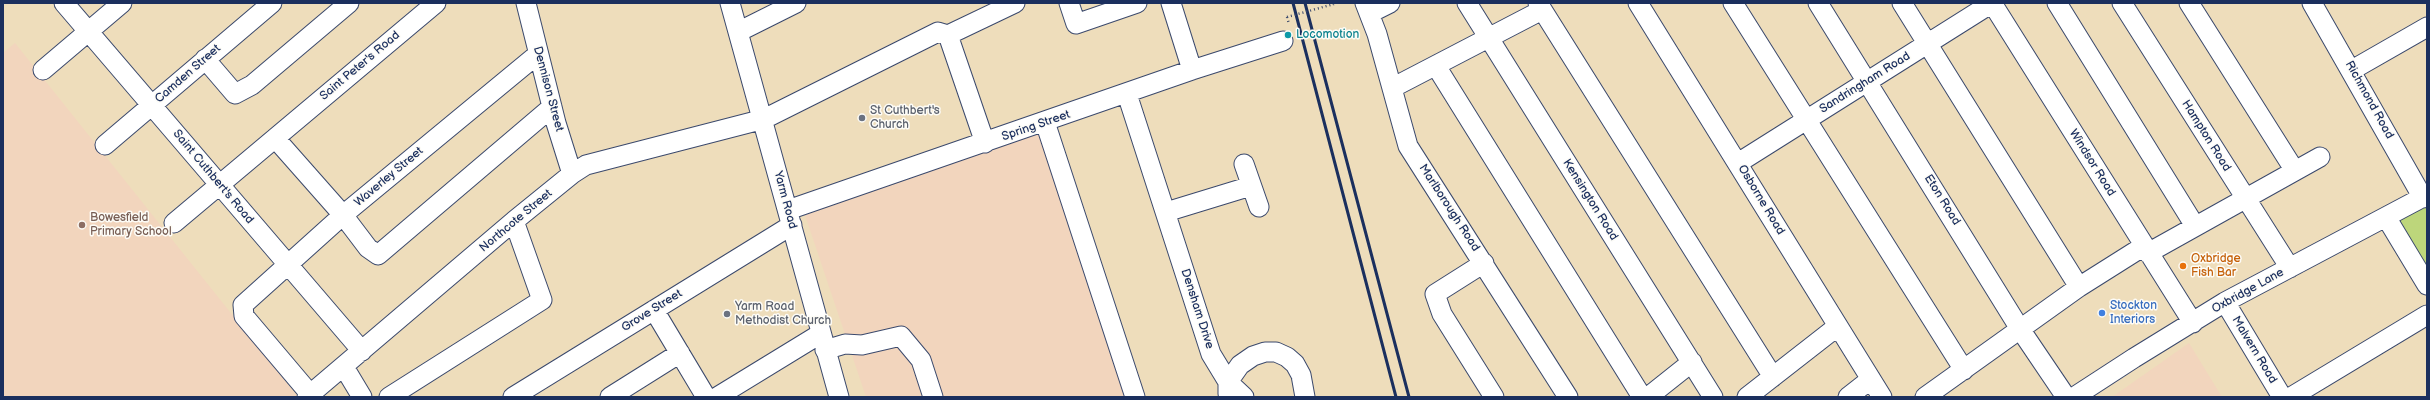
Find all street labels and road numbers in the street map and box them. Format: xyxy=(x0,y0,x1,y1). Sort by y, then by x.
street label: Saint Peter's Road xyxy=(317,28,403,104)
street label: Camden Street xyxy=(152,42,224,106)
street label: Dennison Street xyxy=(530,45,566,133)
street label: Sandringham Road xyxy=(1817,49,1913,117)
street label: Richmond Road xyxy=(2342,58,2396,142)
street label: Hampton Road xyxy=(2178,98,2234,174)
street label: Spring Street xyxy=(1000,108,1072,144)
street label: Saint Cuthbert's Road xyxy=(169,127,257,227)
street label: Windsor Road xyxy=(2066,127,2118,199)
street label: Waverley Street xyxy=(352,144,426,210)
street label: Kensington Road xyxy=(1559,157,1621,243)
street label: Marlborough Road xyxy=(1415,162,1483,254)
street label: Osborne Road xyxy=(1734,162,1788,238)
street label: Yarm Road xyxy=(770,170,800,230)
street label: Eton Road xyxy=(1921,172,1963,228)
street label: Northcote Street xyxy=(477,186,555,256)
street label: Oxbridge Lane xyxy=(2210,265,2286,317)
street label: Densham Drive xyxy=(1177,267,1217,351)
street label: Grove Street xyxy=(619,287,685,335)
street label: Malvern Road xyxy=(2228,314,2280,386)

